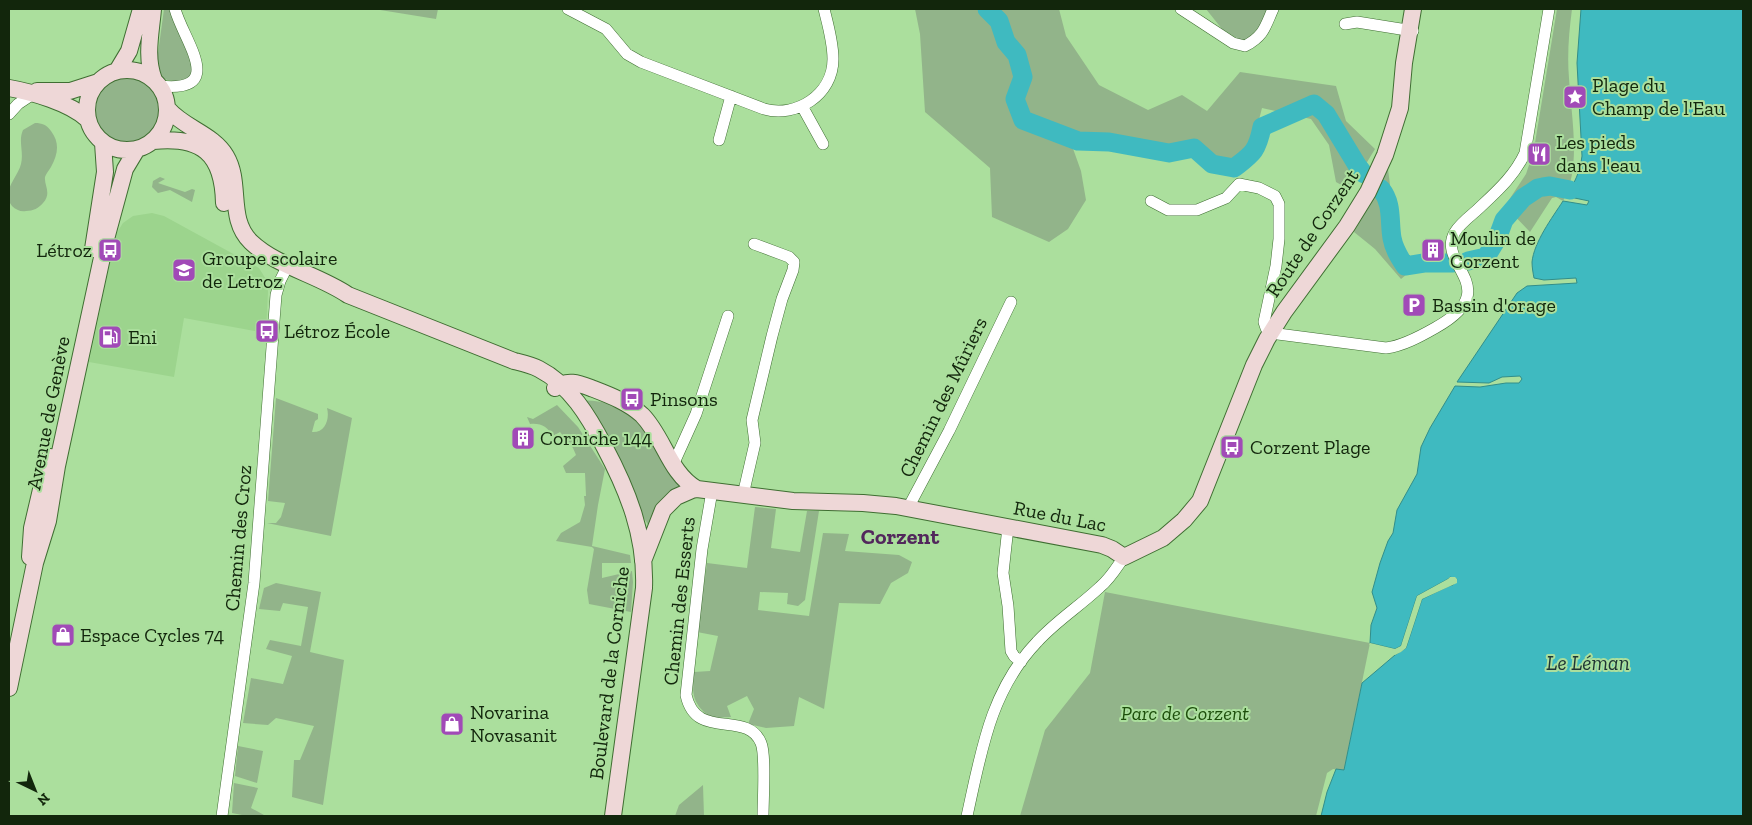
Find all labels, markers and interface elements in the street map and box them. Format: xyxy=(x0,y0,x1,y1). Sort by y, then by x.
place label: Plage du Champ de l'Eau xyxy=(1592,73,1725,120)
place icon: Plage du Champ de l'Eau xyxy=(1562,84,1588,110)
place label: Les pieds dans l'eau xyxy=(1556,130,1640,177)
restaurant icon: Les pieds dans l'eau xyxy=(1526,141,1552,167)
street label: Route de Corzent xyxy=(1260,164,1364,301)
place label: Moulin de Corzent xyxy=(1450,226,1536,273)
bus stop icon: Létroz xyxy=(97,237,123,263)
building icon: Moulin de Corzent xyxy=(1420,237,1446,263)
place label: Létroz xyxy=(36,238,92,262)
place label: Groupe scolaire de Letroz xyxy=(202,246,337,293)
school or university icon: Groupe scolaire de Letroz xyxy=(171,257,197,283)
parking icon: Bassin d'orage xyxy=(1401,292,1427,318)
place label: Bassin d'orage xyxy=(1432,293,1556,317)
street label: Chemin des Mûriers xyxy=(894,313,992,481)
bus stop icon: Létroz École xyxy=(254,318,280,344)
place label: Létroz École xyxy=(284,319,390,343)
fuel station icon: Eni xyxy=(97,324,123,350)
place label: Eni xyxy=(128,325,157,349)
street label: Avenue de Genève xyxy=(21,334,75,492)
bus stop icon: Pinsons xyxy=(619,386,645,412)
place label: Pinsons xyxy=(650,387,718,411)
building icon: Corniche 144 xyxy=(510,425,536,451)
place label: Corniche 144 xyxy=(540,426,652,450)
bus stop icon: Corzent Plage xyxy=(1219,434,1245,460)
place label: Corzent Plage xyxy=(1250,435,1371,459)
street label: Chemin des Croz xyxy=(220,464,256,612)
street label: Rue du Lac xyxy=(1012,495,1108,537)
street label: Chemin des Esserts xyxy=(658,516,700,686)
district label: Corzent xyxy=(861,523,939,550)
street label: Boulevard de la Corniche xyxy=(584,565,634,781)
shop icon: Espace Cycles 74 xyxy=(50,622,76,648)
place label: Espace Cycles 74 xyxy=(80,623,224,647)
water label: Le Léman xyxy=(1546,650,1630,675)
place label: Novarina Novasanit xyxy=(470,700,558,747)
park label: Parc de Corzent xyxy=(1121,701,1249,725)
shop icon: Novarina Novasanit xyxy=(439,711,465,737)
north arrow xyxy=(10,765,60,815)
text: N xyxy=(34,789,53,809)

